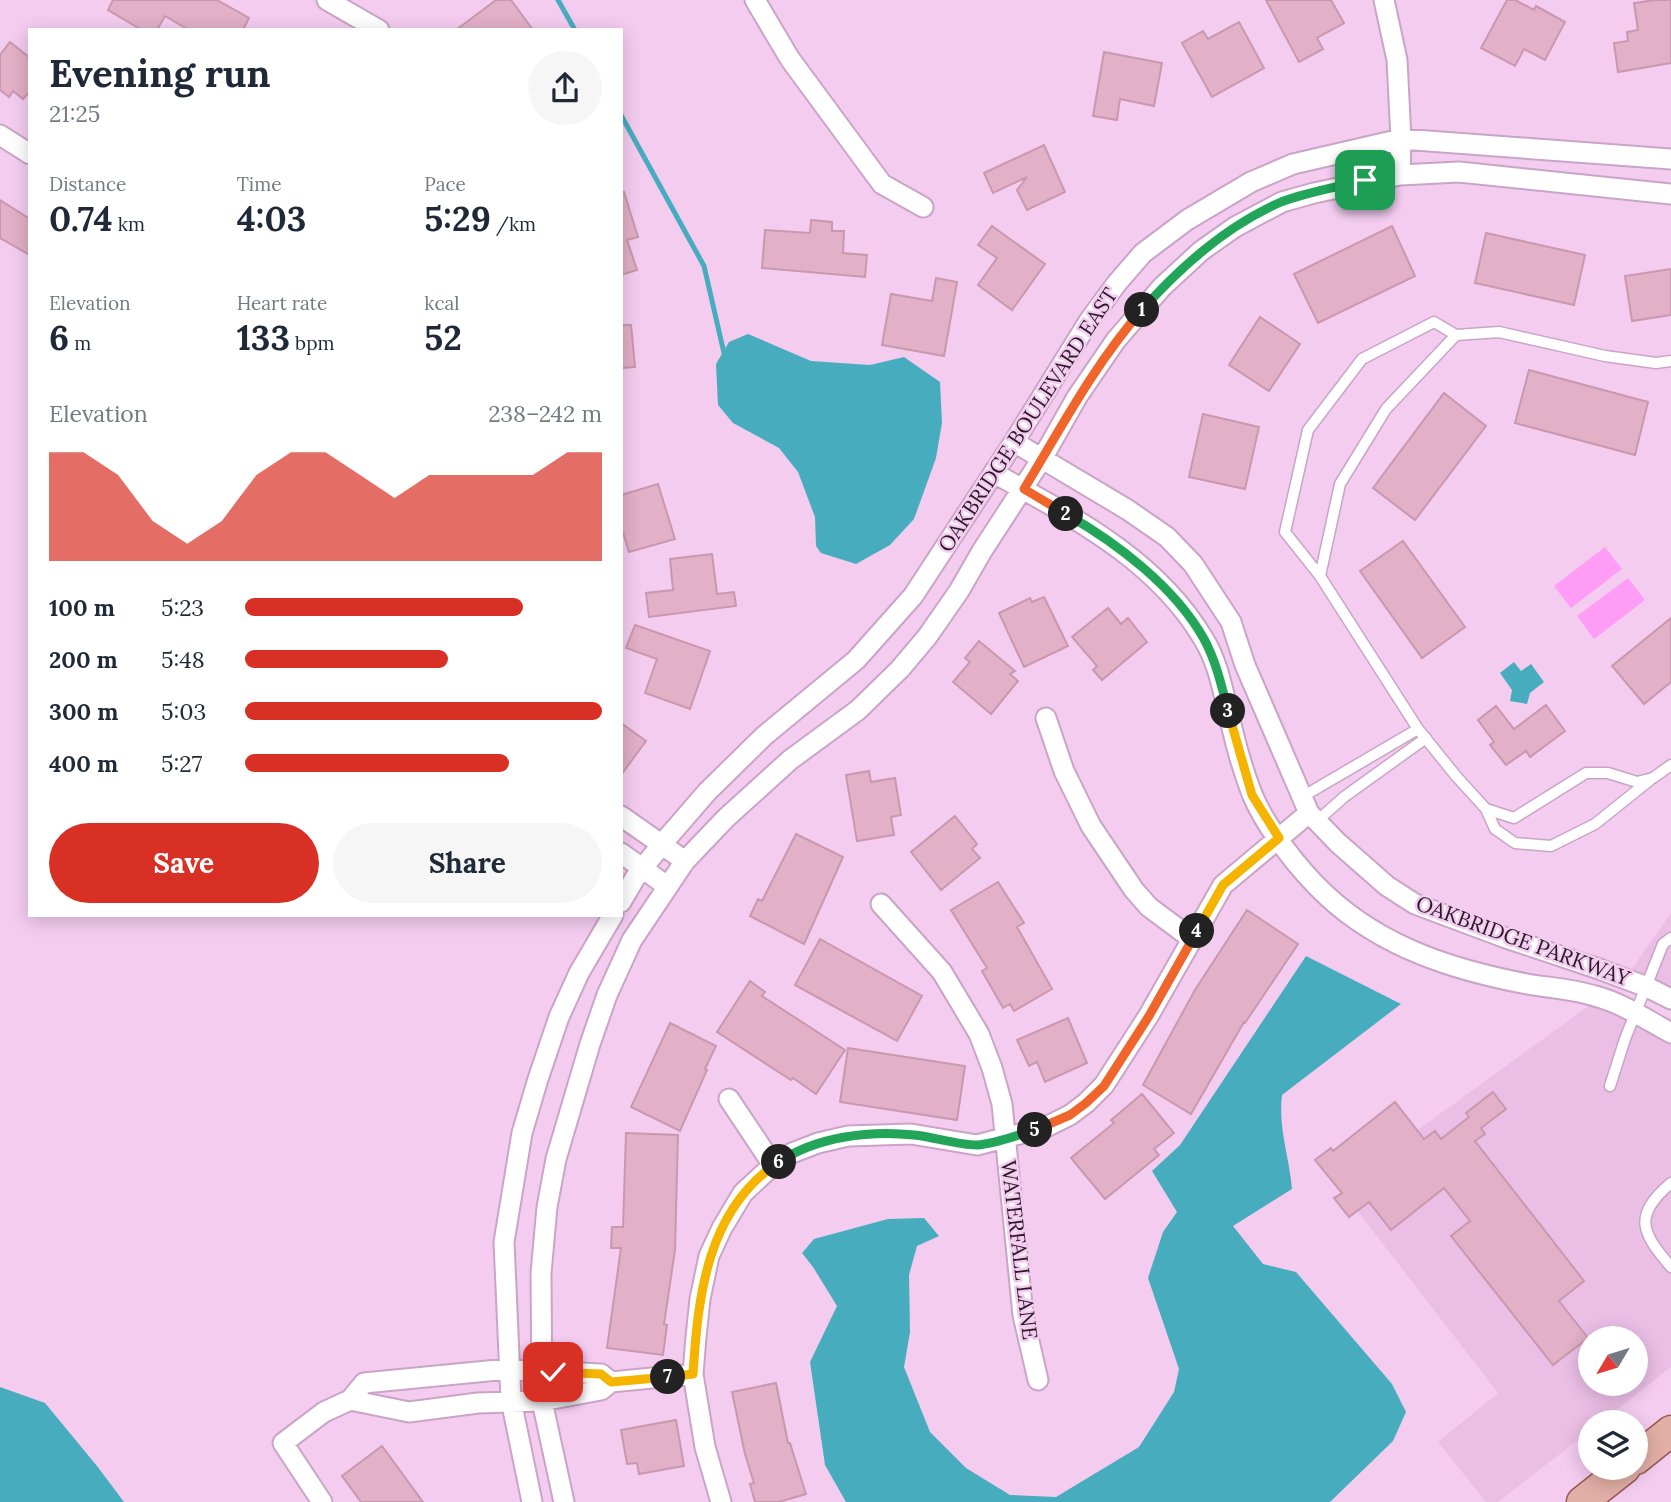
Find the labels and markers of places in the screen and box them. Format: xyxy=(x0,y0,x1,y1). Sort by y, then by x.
pin xyxy=(1335,150,1395,210)
pin: 1 xyxy=(1124,292,1160,328)
pin: 2 xyxy=(1048,496,1084,532)
pin: 3 xyxy=(1210,694,1246,728)
pin: 4 xyxy=(1180,914,1214,948)
pin: 5 xyxy=(1018,1112,1052,1148)
pin: 6 xyxy=(762,1144,796,1180)
pin xyxy=(523,1342,583,1402)
pin: 7 xyxy=(650,1360,686,1394)

